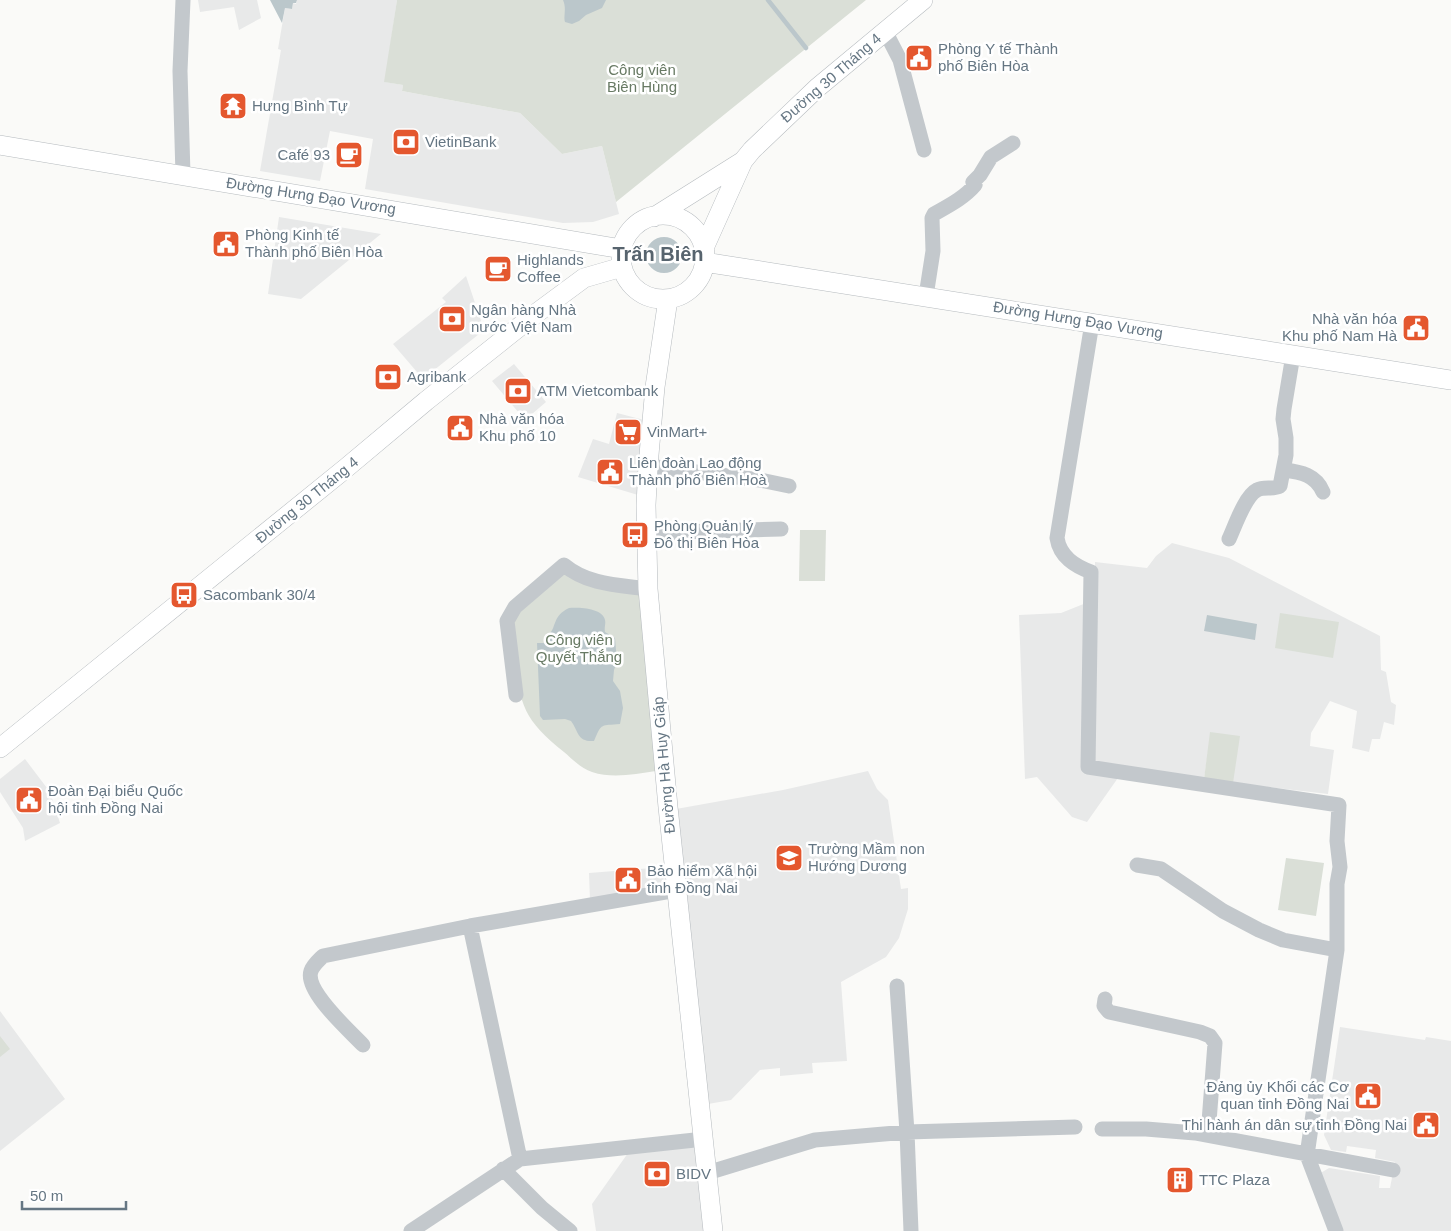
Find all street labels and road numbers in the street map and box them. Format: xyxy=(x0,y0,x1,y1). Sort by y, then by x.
street label: Đường 30 Tháng 4 xyxy=(777,29,884,126)
street label: Đường Hưng Đạo Vương xyxy=(225,174,397,217)
street label: Đường Hưng Đạo Vương xyxy=(992,298,1164,341)
street label: Đường 30 Tháng 4 xyxy=(252,453,361,546)
street label: Đường Hà Huy Giáp xyxy=(649,696,678,834)

